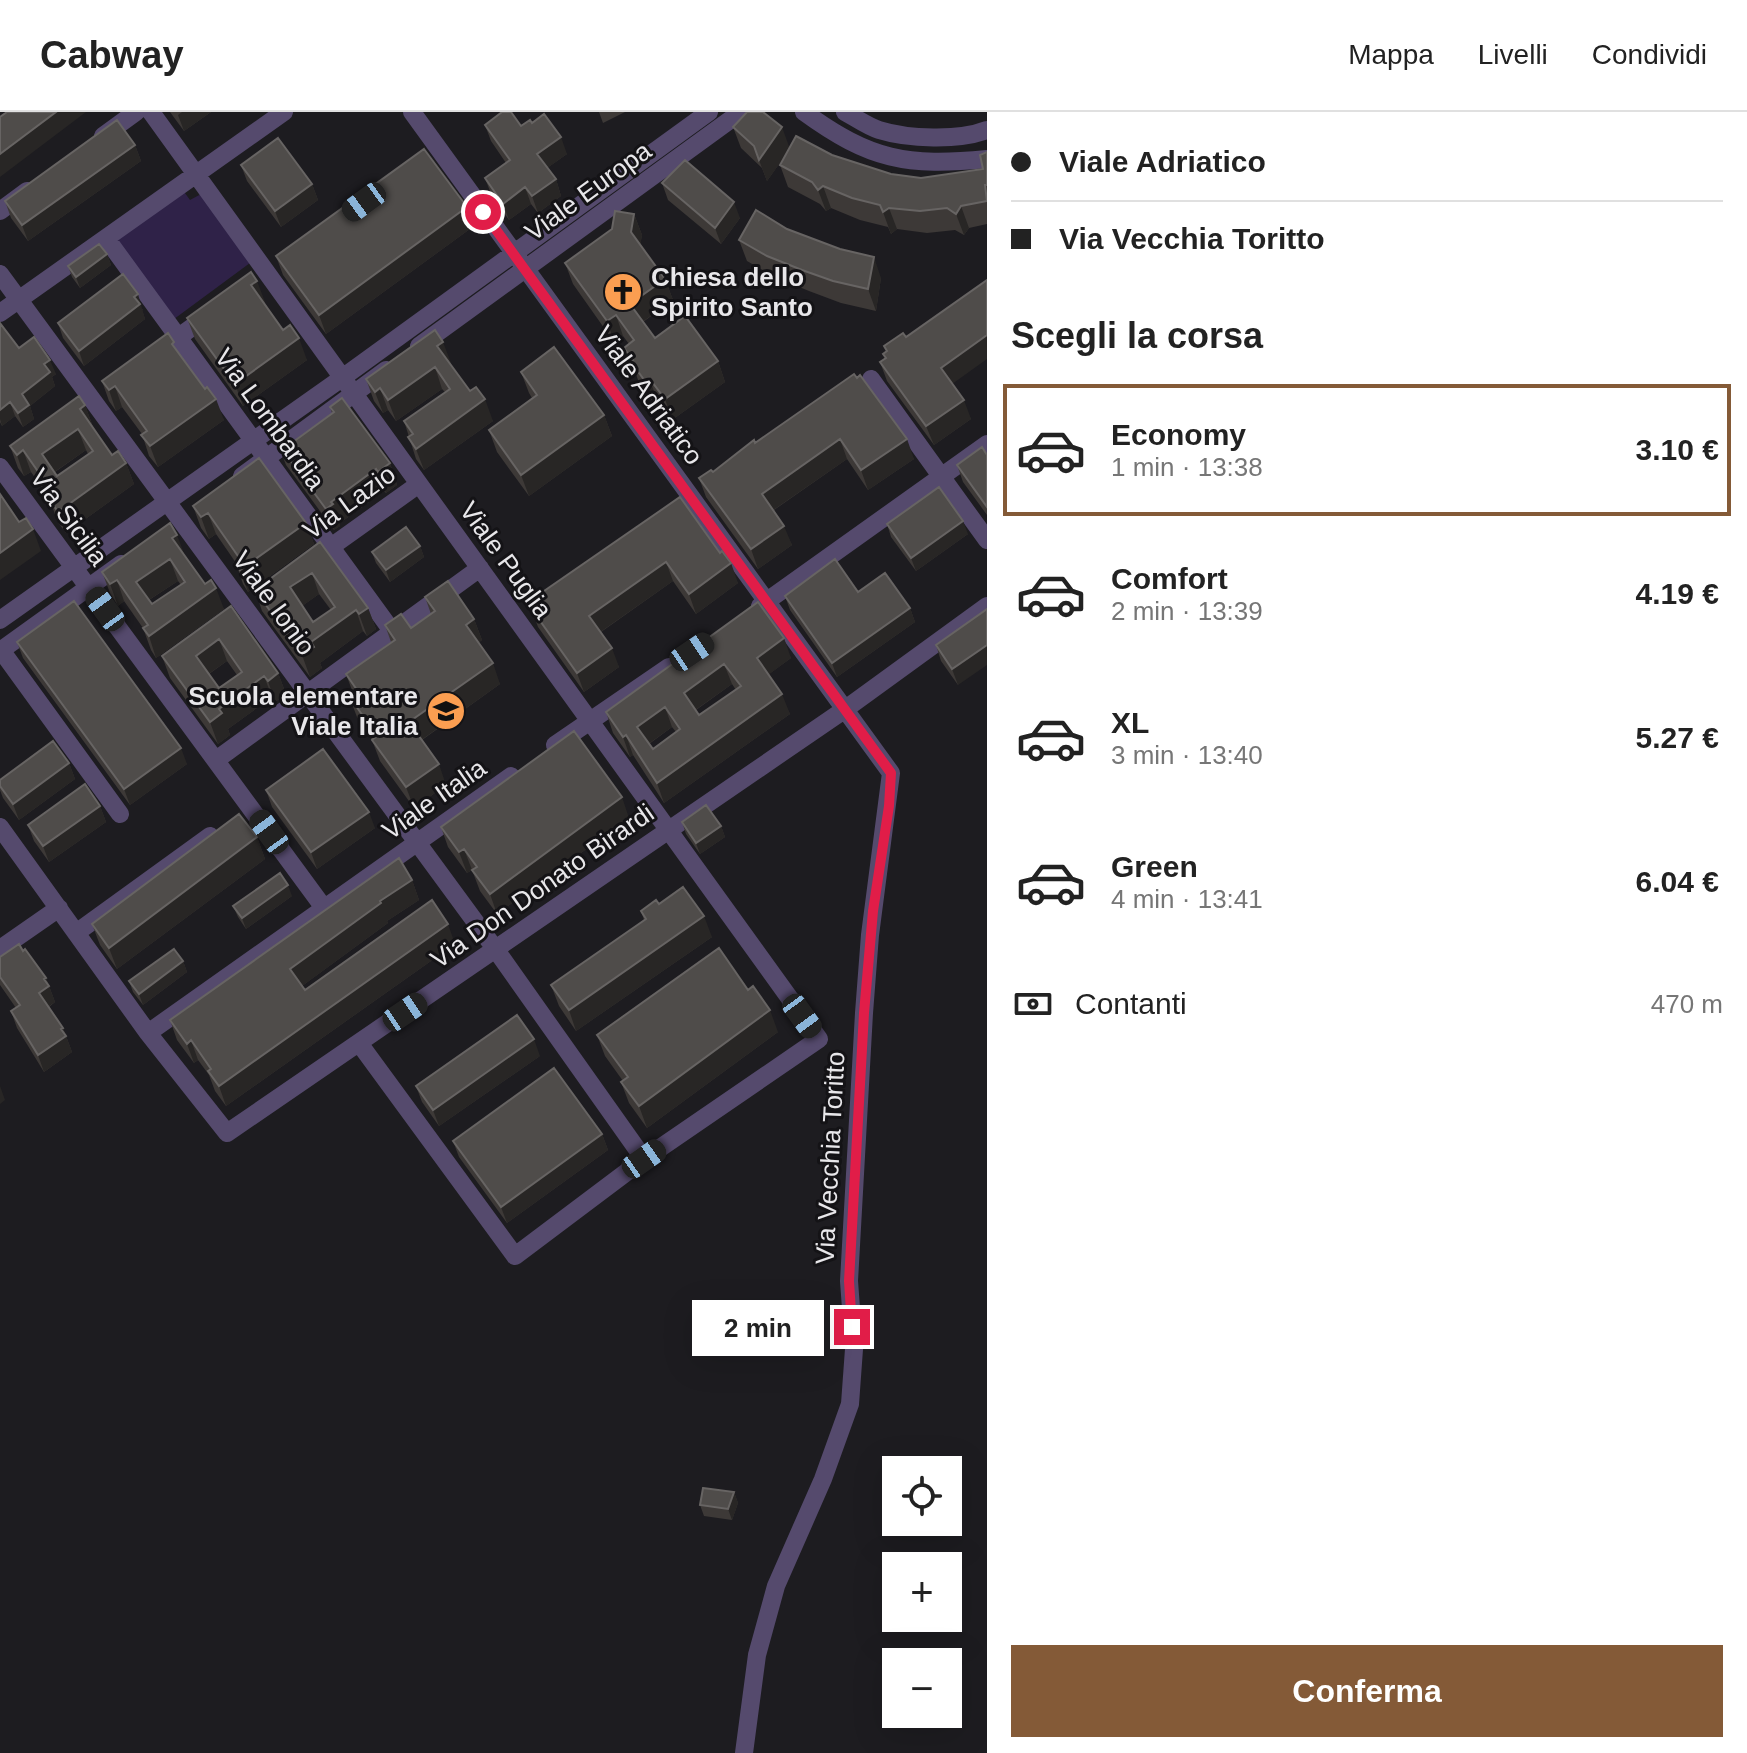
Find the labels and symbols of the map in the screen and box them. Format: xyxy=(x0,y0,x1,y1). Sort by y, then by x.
street label: Viale Europa xyxy=(519,135,657,247)
car xyxy=(338,178,390,226)
route start xyxy=(465,194,501,230)
place label: Chiesa dello Spirito Santo xyxy=(651,262,813,322)
church icon: Chiesa dello Spirito Santo xyxy=(602,271,644,313)
street label: Viale Adriatico xyxy=(589,320,709,470)
street label: Via Lombardia xyxy=(209,343,332,496)
street label: Via Lazio xyxy=(297,459,401,545)
street label: Via Sicilia xyxy=(24,463,114,572)
street label: Viale Puglia xyxy=(454,496,559,625)
street label: Viale Ionio xyxy=(226,545,322,661)
car xyxy=(81,583,129,635)
car xyxy=(665,629,719,675)
place label: Scuola elementare Viale Italia xyxy=(188,681,419,741)
school or university icon: Scuola elementare Viale Italia xyxy=(425,690,467,732)
street label: Viale Italia xyxy=(376,752,492,846)
street label: Via Don Donato Birardi xyxy=(425,798,659,974)
car xyxy=(245,806,293,858)
car xyxy=(378,989,432,1035)
car xyxy=(778,990,826,1042)
street label: Via Vecchia Toritto xyxy=(809,1051,851,1265)
car xyxy=(617,1135,671,1183)
callout: 2 min xyxy=(692,1299,824,1355)
route end xyxy=(834,1309,870,1345)

